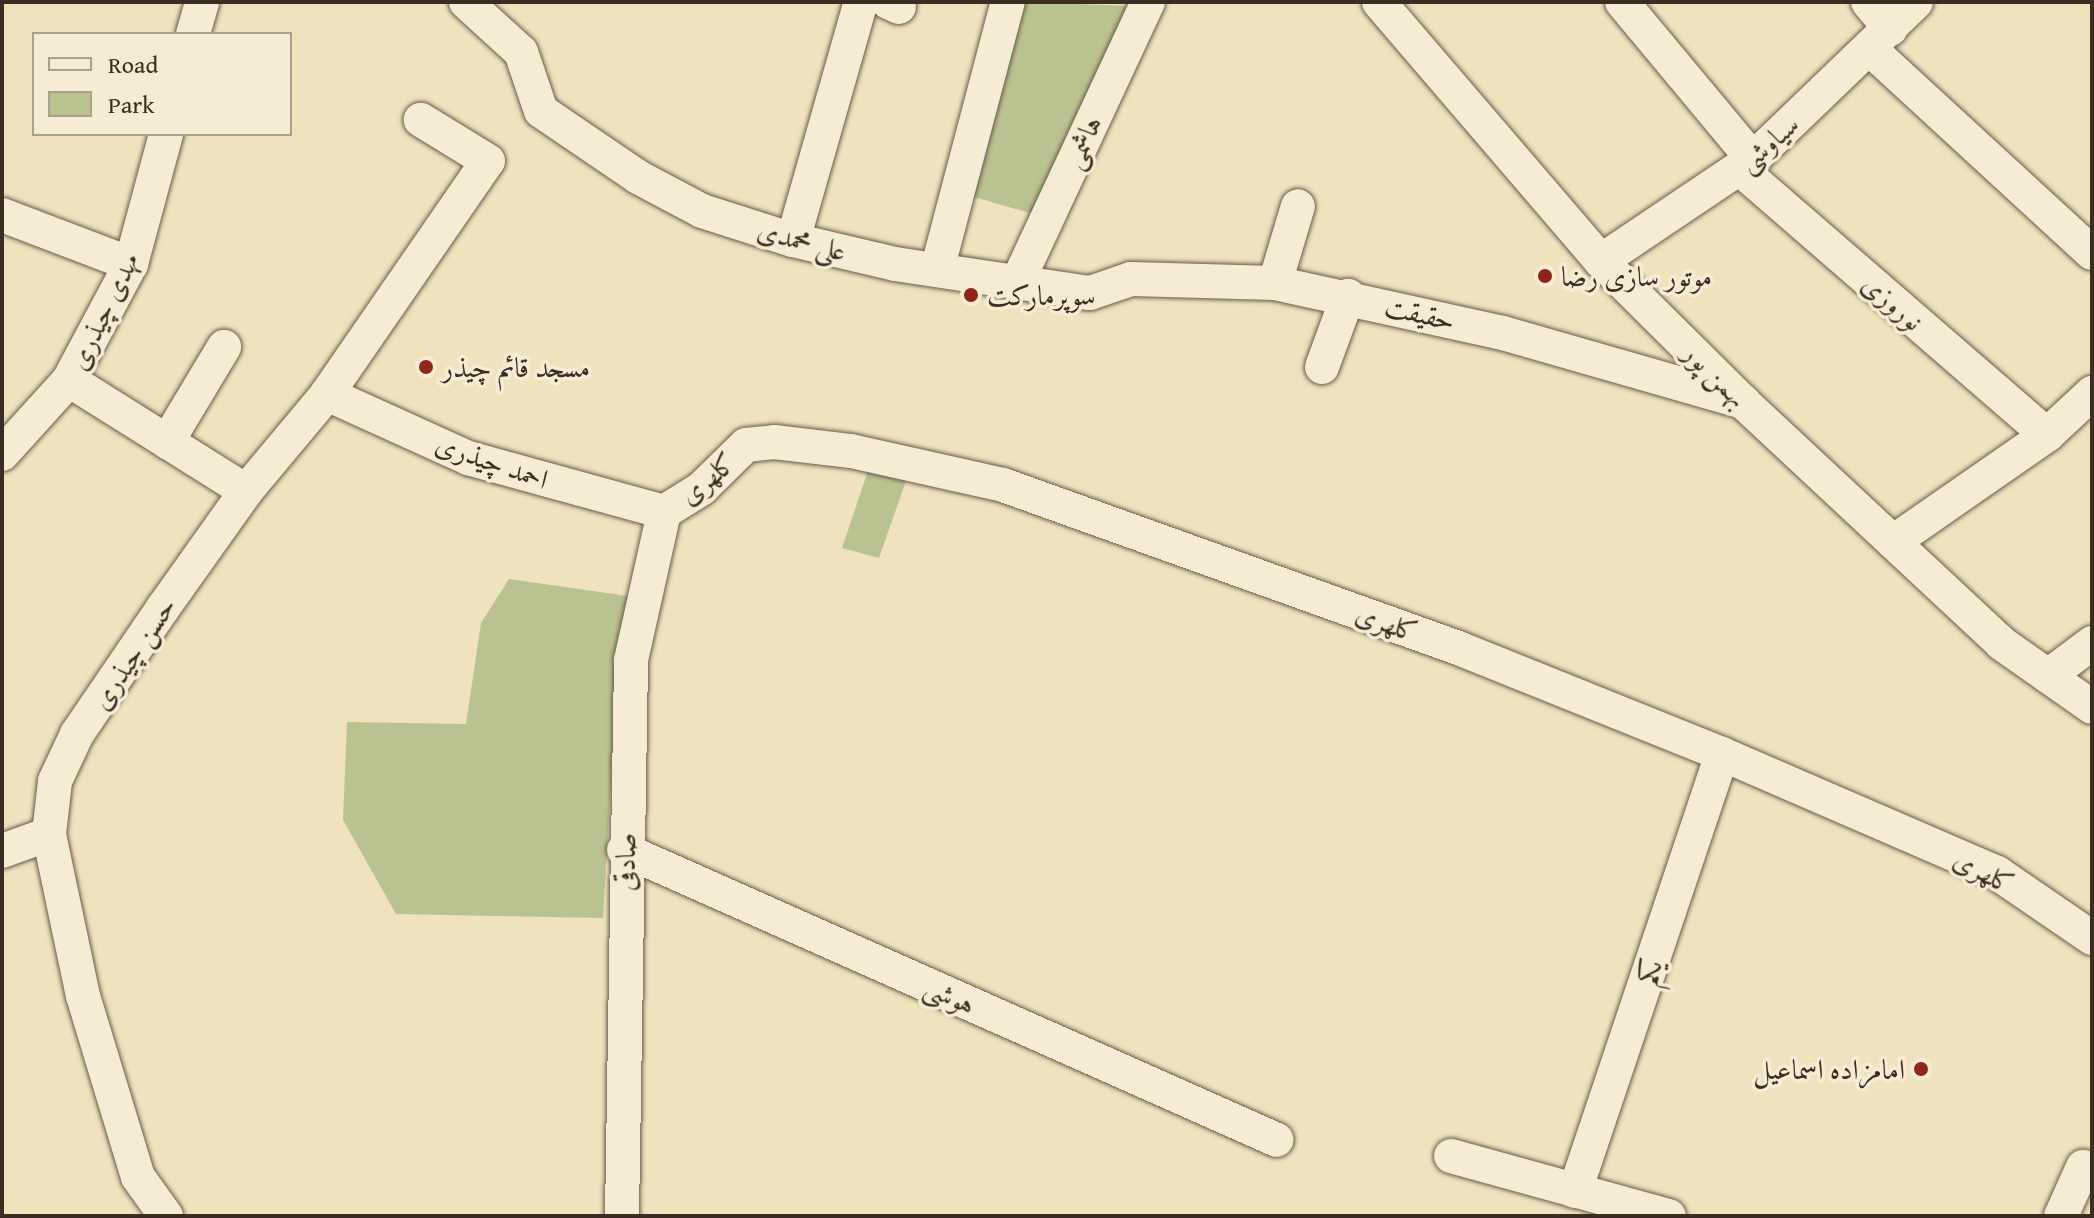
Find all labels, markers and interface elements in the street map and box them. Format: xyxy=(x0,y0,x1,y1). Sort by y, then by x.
legend xyxy=(32,32,292,136)
text: Road xyxy=(108,47,158,82)
text: Park xyxy=(108,87,154,122)
street label: سیاوشی xyxy=(1730,107,1806,179)
street label: هاشمی xyxy=(1055,110,1109,174)
street label: علی محمدی xyxy=(754,212,850,268)
street label: مهدی چیذری xyxy=(60,247,146,375)
place label: موتور سازی رضا xyxy=(1561,259,1712,293)
street label: نوروزی xyxy=(1856,266,1930,338)
marker: موتور سازی رضا xyxy=(1536,267,1554,285)
place label: سوپرمارکت xyxy=(987,278,1096,312)
marker: سوپرمارکت xyxy=(962,286,980,304)
street label: حقیقت xyxy=(1382,289,1458,337)
street label: بهمن پور xyxy=(1677,336,1755,414)
place label: مسجد قائم چیذر xyxy=(442,350,590,384)
marker: مسجد قائم چیذر xyxy=(417,358,435,376)
street label: احمد چیذری xyxy=(431,426,553,496)
street label: کلهری xyxy=(672,445,742,511)
street label: حسن چیذری xyxy=(83,590,183,716)
street label: کلهری xyxy=(1351,595,1423,649)
street label: صادقی xyxy=(608,832,642,892)
street label: کلهری xyxy=(1948,841,2020,901)
street label: یکم xyxy=(1629,955,1669,989)
street label: هوشی xyxy=(919,969,981,1021)
place label: امامزاده اسماعیل xyxy=(1753,1052,1905,1086)
marker: امامزاده اسماعیل xyxy=(1912,1060,1930,1078)

